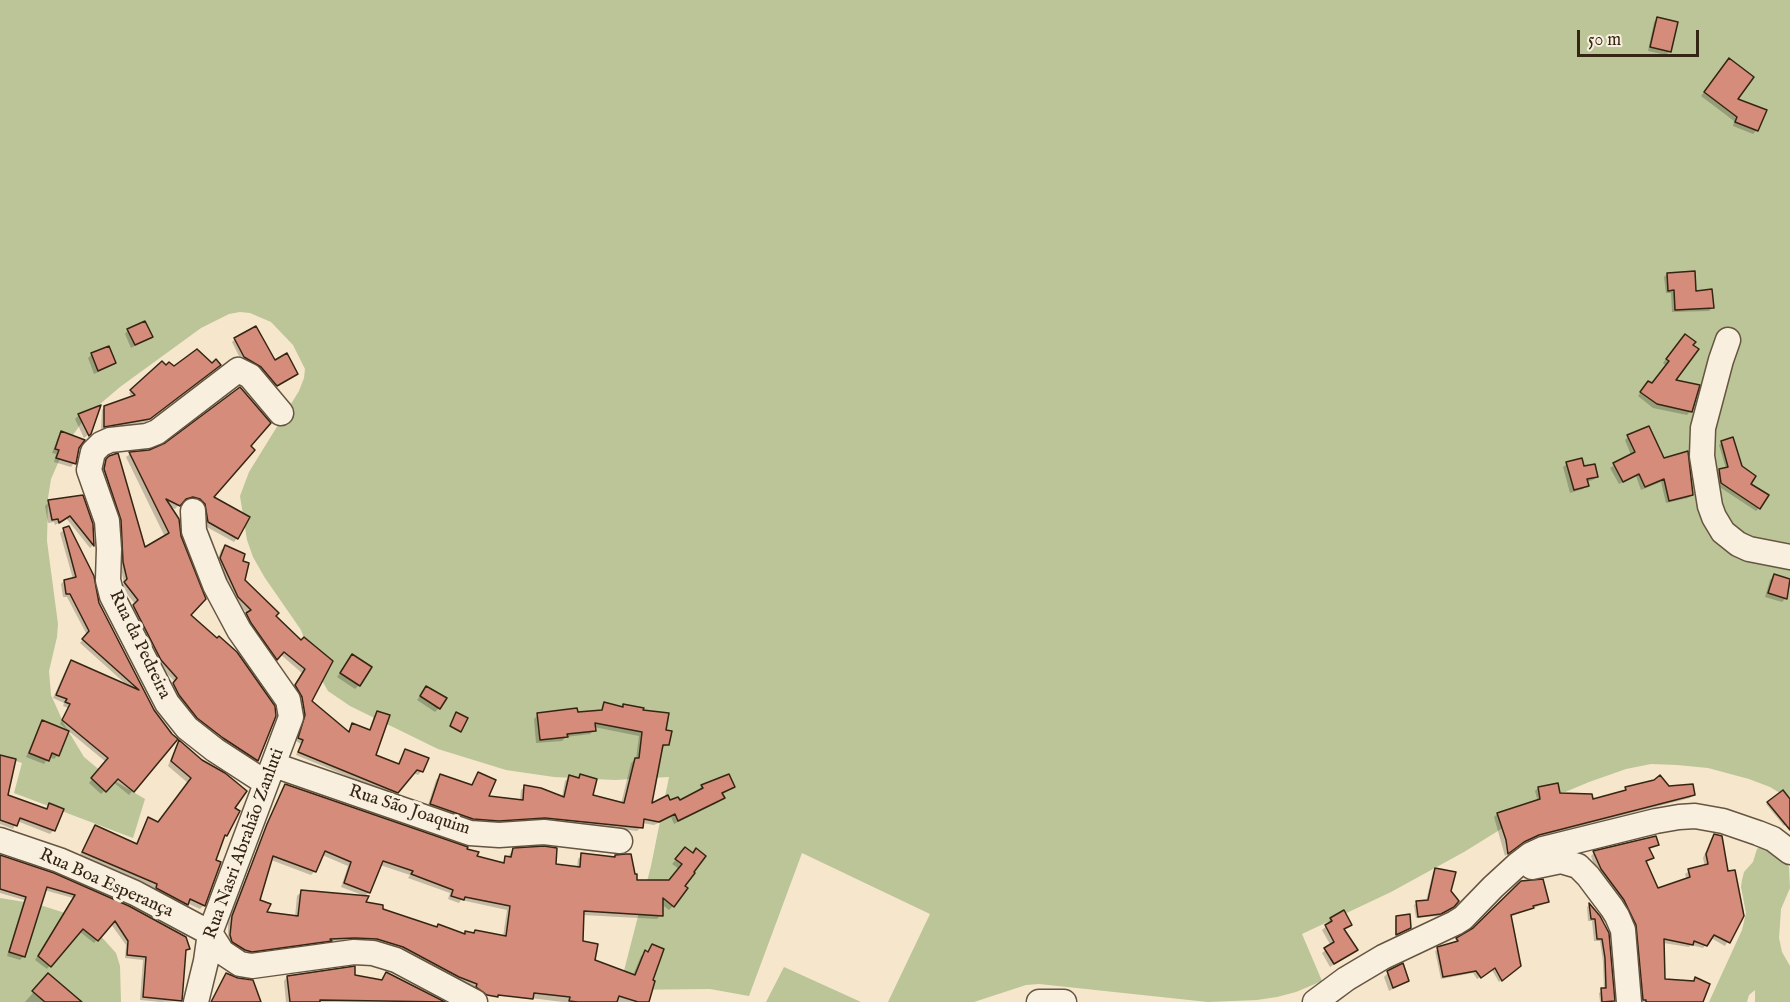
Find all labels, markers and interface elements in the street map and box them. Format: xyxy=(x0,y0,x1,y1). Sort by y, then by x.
scale bar xyxy=(1580,18,1702,56)
text: 50 m xyxy=(1588,29,1621,52)
street label: Rua da Pedreira xyxy=(103,587,175,703)
street label: Rua Nasri Abrahão Zanluti xyxy=(200,746,290,942)
street label: Rua São Joaquim xyxy=(345,781,473,841)
street label: Rua Boa Esperança xyxy=(36,845,176,923)

